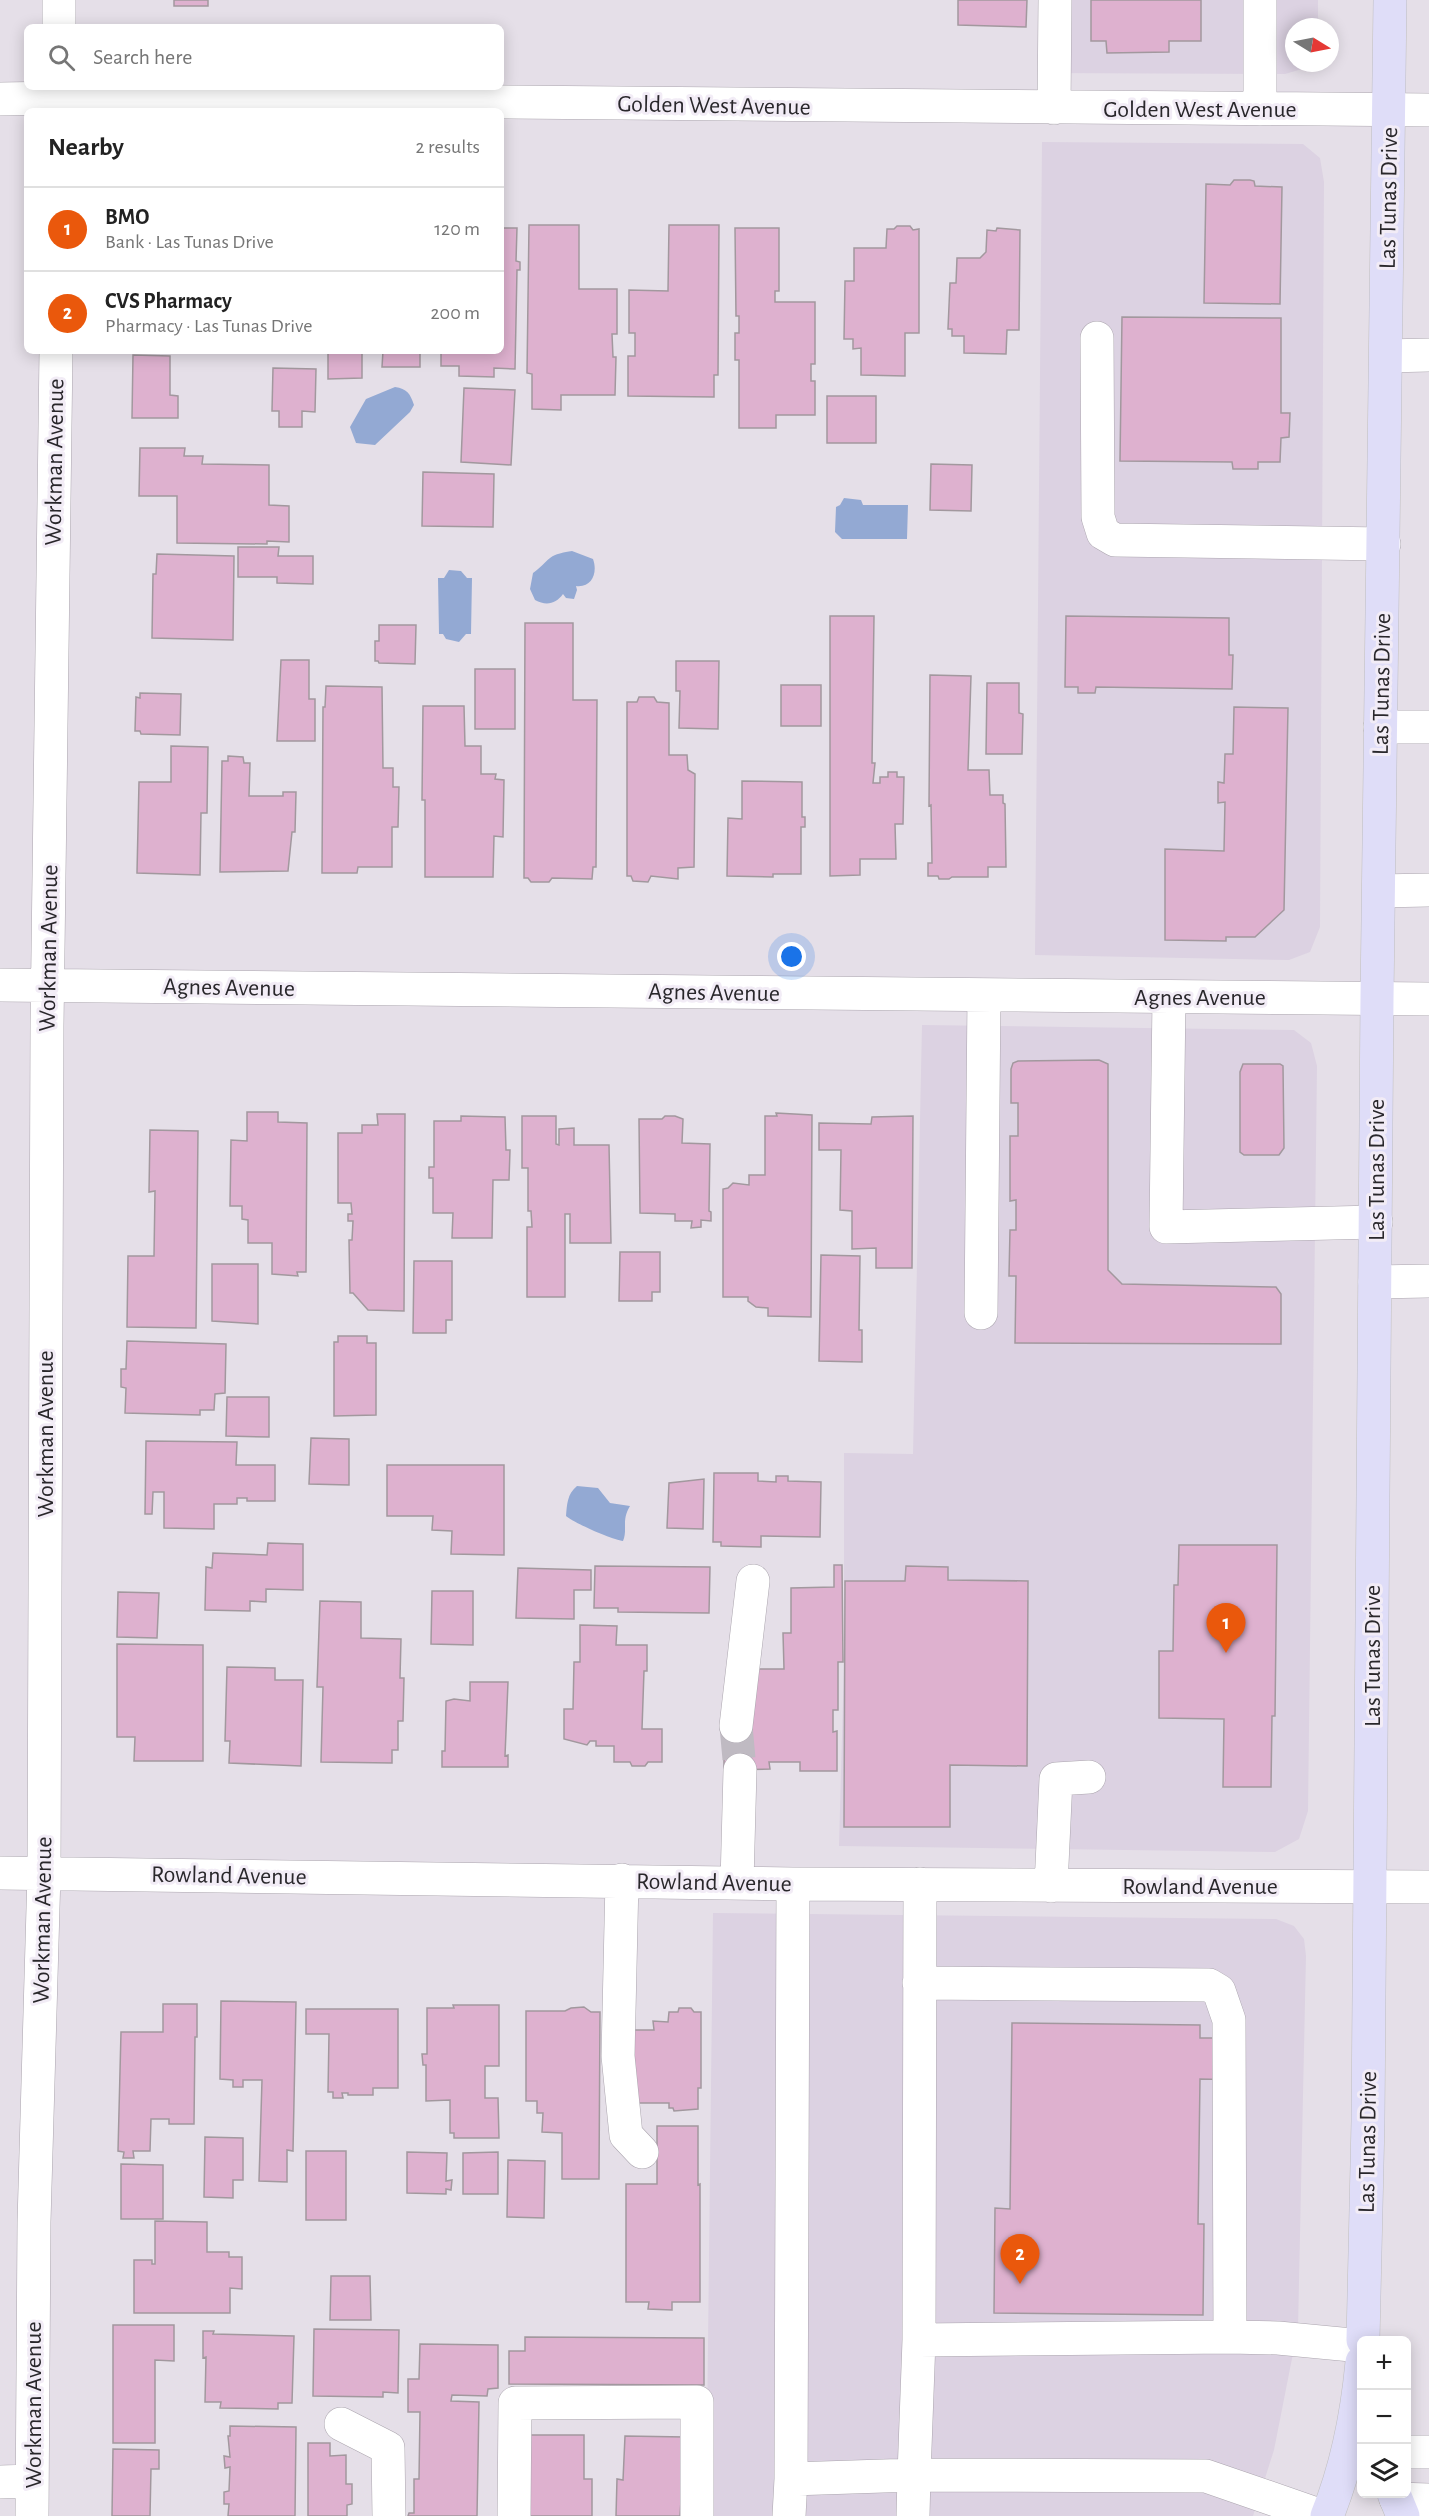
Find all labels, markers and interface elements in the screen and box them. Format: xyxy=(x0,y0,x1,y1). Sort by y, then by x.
north arrow xyxy=(1285,18,1339,72)
search box xyxy=(24,24,504,90)
icon: search xyxy=(45,41,78,74)
text: Search here xyxy=(93,46,192,68)
street label: Golden West Avenue xyxy=(617,92,811,120)
street label: Golden West Avenue xyxy=(1103,98,1297,122)
street label: Las Tunas Drive xyxy=(1376,127,1402,269)
text: Nearby xyxy=(48,134,124,160)
text: 2 results xyxy=(416,137,480,157)
text: BMO xyxy=(105,206,149,228)
text: 1 xyxy=(64,219,71,239)
text: 120 m xyxy=(434,219,480,239)
text: Bank · Las Tunas Drive xyxy=(105,232,274,252)
text: CVS Pharmacy xyxy=(105,290,232,312)
text: 2 xyxy=(63,303,72,323)
text: 200 m xyxy=(430,303,480,323)
text: Pharmacy · Las Tunas Drive xyxy=(105,316,312,336)
street label: Workman Avenue xyxy=(42,378,68,546)
street label: Las Tunas Drive xyxy=(1369,613,1395,755)
street label: Workman Avenue xyxy=(36,864,62,1032)
your location xyxy=(777,942,806,971)
street label: Agnes Avenue xyxy=(163,975,295,1001)
street label: Agnes Avenue xyxy=(648,980,780,1006)
street label: Agnes Avenue xyxy=(1134,986,1266,1010)
street label: Las Tunas Drive xyxy=(1365,1099,1389,1241)
street label: Workman Avenue xyxy=(34,1351,58,1518)
street label: Las Tunas Drive xyxy=(1361,1585,1385,1727)
pin: 1 xyxy=(1206,1604,1246,1653)
street label: Workman Avenue xyxy=(30,1836,56,2004)
street label: Rowland Avenue xyxy=(151,1863,307,1889)
street label: Rowland Avenue xyxy=(636,1870,792,1896)
street label: Rowland Avenue xyxy=(1122,1875,1278,1899)
street label: Las Tunas Drive xyxy=(1355,2071,1381,2213)
pin: 2 xyxy=(1000,2234,1040,2284)
street label: Workman Avenue xyxy=(22,2322,46,2489)
map controls xyxy=(1357,2336,1411,2498)
button: + xyxy=(1357,2336,1411,2390)
button: − xyxy=(1357,2390,1411,2444)
button: layers xyxy=(1357,2444,1411,2498)

